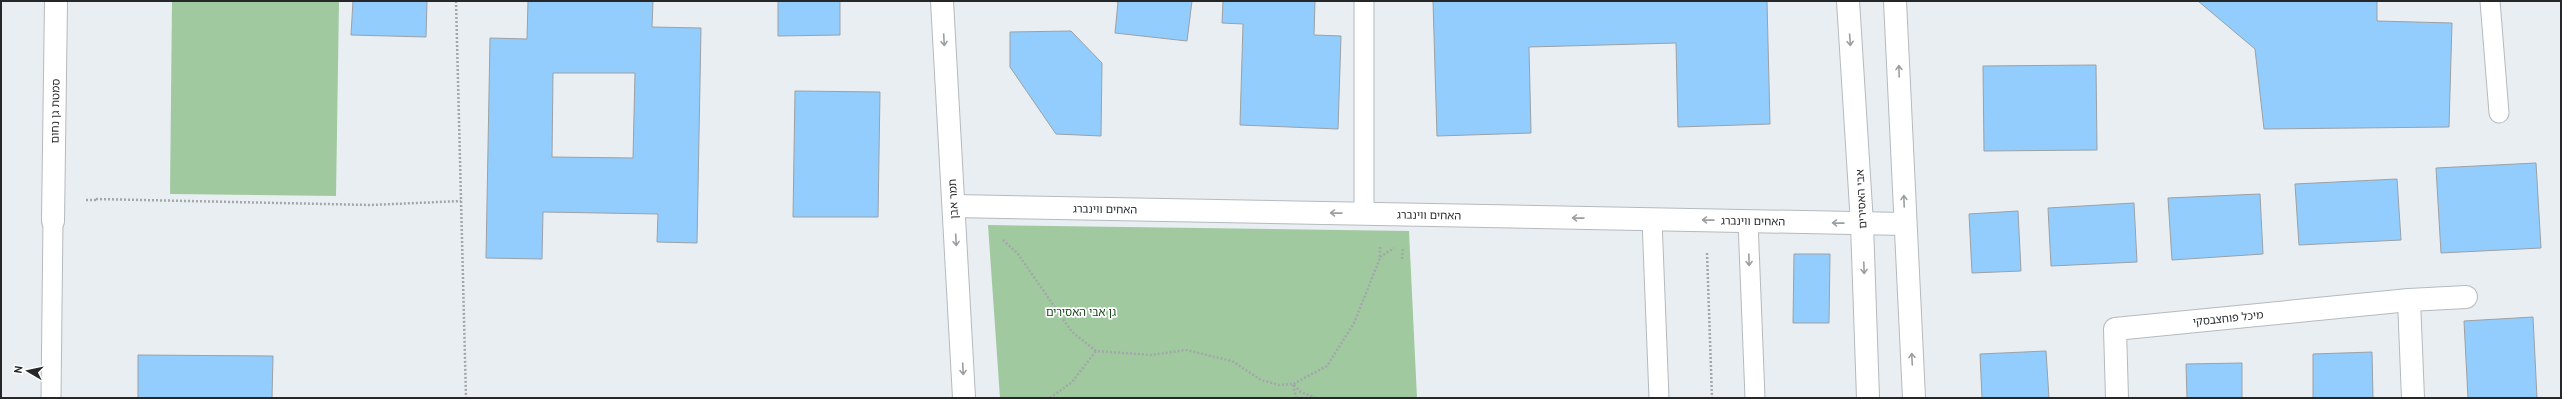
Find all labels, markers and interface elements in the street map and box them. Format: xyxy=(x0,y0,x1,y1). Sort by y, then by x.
one-way arrow xyxy=(940,33,948,46)
one-way arrow xyxy=(1847,33,1854,46)
one-way arrow xyxy=(1895,65,1902,78)
street label: סמטת גן נחום xyxy=(47,79,63,143)
street label: אבי האסירים xyxy=(1852,169,1870,229)
street label: תמר אבן xyxy=(945,179,961,219)
one-way arrow xyxy=(1900,195,1908,208)
street label: האחים ווינברג xyxy=(1073,201,1137,217)
street label: האחים ווינברג xyxy=(1397,207,1461,223)
one-way arrow xyxy=(1330,210,1343,217)
street label: האחים ווינברג xyxy=(1721,213,1785,229)
one-way arrow xyxy=(1572,214,1585,222)
one-way arrow xyxy=(1702,217,1715,224)
one-way arrow xyxy=(1832,219,1845,227)
one-way arrow xyxy=(952,233,959,246)
one-way arrow xyxy=(1746,253,1753,266)
one-way arrow xyxy=(1860,261,1868,274)
park label: גן אבי האסירים xyxy=(1046,305,1116,319)
street label: מיכל פוחצבסקי xyxy=(2192,307,2264,329)
north arrow xyxy=(8,351,48,391)
one-way arrow xyxy=(1909,353,1916,366)
one-way arrow xyxy=(959,362,966,375)
text: N xyxy=(11,365,26,374)

